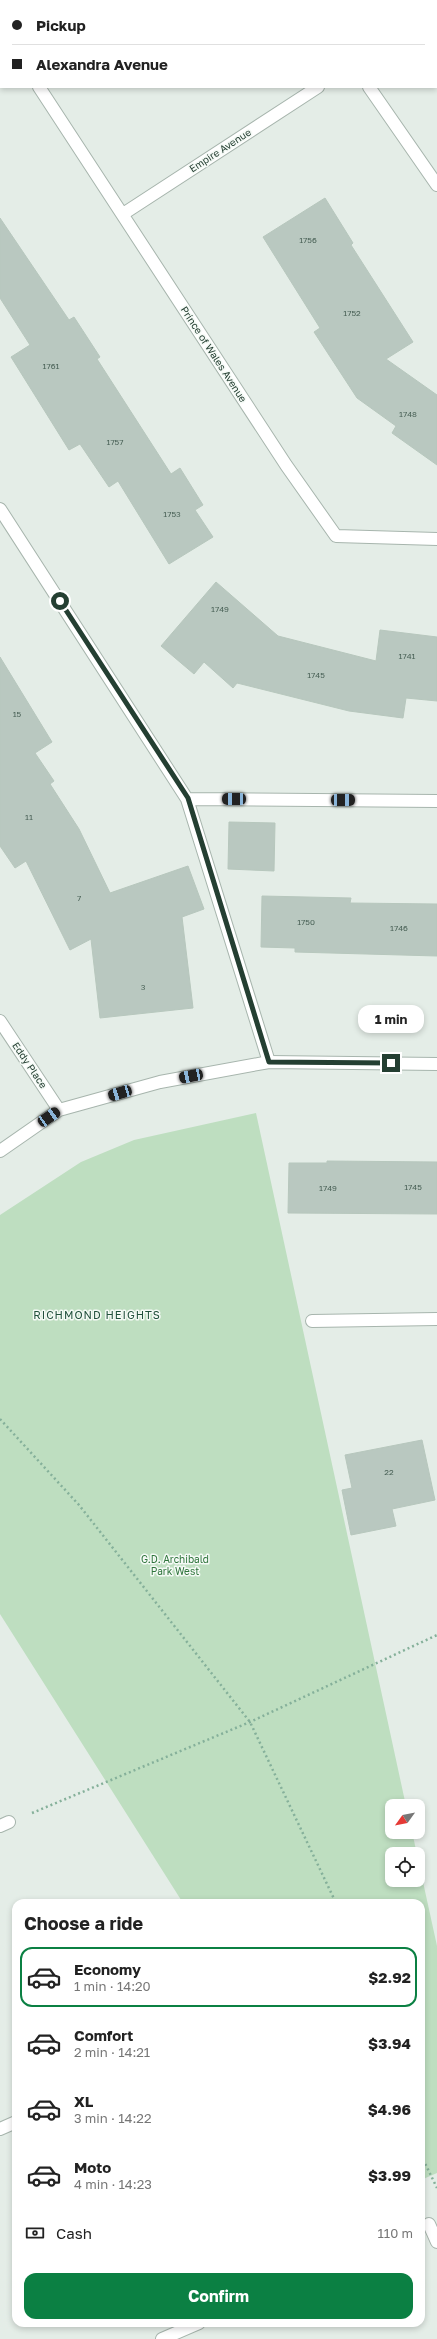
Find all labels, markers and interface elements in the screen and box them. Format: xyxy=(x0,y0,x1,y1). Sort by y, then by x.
text: Pickup xyxy=(36,16,86,34)
text: Alexandra Avenue xyxy=(36,55,168,73)
street label: Empire Avenue xyxy=(187,125,253,174)
house number: 1756 xyxy=(299,235,317,245)
street label: Prince of Wales Avenue xyxy=(178,304,250,404)
house number: 1752 xyxy=(343,308,361,318)
house number: 1761 xyxy=(43,361,60,371)
house number: 1748 xyxy=(399,409,417,419)
house number: 1757 xyxy=(107,437,124,447)
house number: 1753 xyxy=(163,509,181,519)
route start xyxy=(51,592,69,610)
house number: 1749 xyxy=(211,604,229,614)
house number: 1741 xyxy=(399,651,416,661)
house number: 1745 xyxy=(307,670,325,680)
house number: 15 xyxy=(13,709,22,719)
car xyxy=(222,793,246,805)
car xyxy=(331,794,355,806)
house number: 11 xyxy=(25,812,33,822)
house number: 7 xyxy=(77,893,81,903)
house number: 1750 xyxy=(297,917,315,927)
house number: 1746 xyxy=(390,923,408,933)
house number: 3 xyxy=(141,982,146,992)
callout: 1 min xyxy=(358,1005,424,1033)
text: 1 min xyxy=(375,1011,407,1027)
street label: Eddy Place xyxy=(10,1040,50,1091)
route end xyxy=(382,1054,400,1072)
car xyxy=(178,1068,204,1084)
car xyxy=(107,1084,133,1102)
car xyxy=(36,1105,62,1129)
house number: 1745 xyxy=(404,1182,422,1192)
house number: 1749 xyxy=(319,1183,337,1193)
district label: RICHMOND HEIGHTS xyxy=(33,1308,161,1321)
house number: 22 xyxy=(384,1467,394,1477)
park label: G.D. Archibald Park West xyxy=(141,1553,209,1577)
north arrow xyxy=(385,1799,425,1839)
map controls xyxy=(385,1799,425,1887)
button: locate xyxy=(385,1847,425,1887)
text: Choose a ride xyxy=(24,1912,143,1934)
icon: car xyxy=(26,1959,62,1995)
text: Economy xyxy=(74,1960,141,1978)
text: $2.92 xyxy=(368,1968,411,1986)
text: 1 min · 14:20 xyxy=(74,1978,151,1994)
icon: car xyxy=(26,2025,62,2061)
text: Comfort xyxy=(74,2026,133,2044)
text: $3.94 xyxy=(368,2034,411,2052)
text: 2 min · 14:21 xyxy=(74,2044,150,2060)
icon: car xyxy=(26,2091,62,2127)
text: XL xyxy=(74,2092,93,2110)
text: $4.96 xyxy=(368,2100,411,2118)
text: 3 min · 14:22 xyxy=(74,2110,151,2126)
icon: car xyxy=(26,2157,62,2193)
text: Moto xyxy=(74,2158,111,2176)
text: $3.99 xyxy=(368,2166,411,2184)
text: 4 min · 14:23 xyxy=(74,2176,152,2192)
icon: cash xyxy=(24,2222,46,2244)
text: Cash xyxy=(56,2224,92,2242)
text: 110 m xyxy=(378,2225,413,2241)
button: Confirm xyxy=(24,2273,413,2319)

